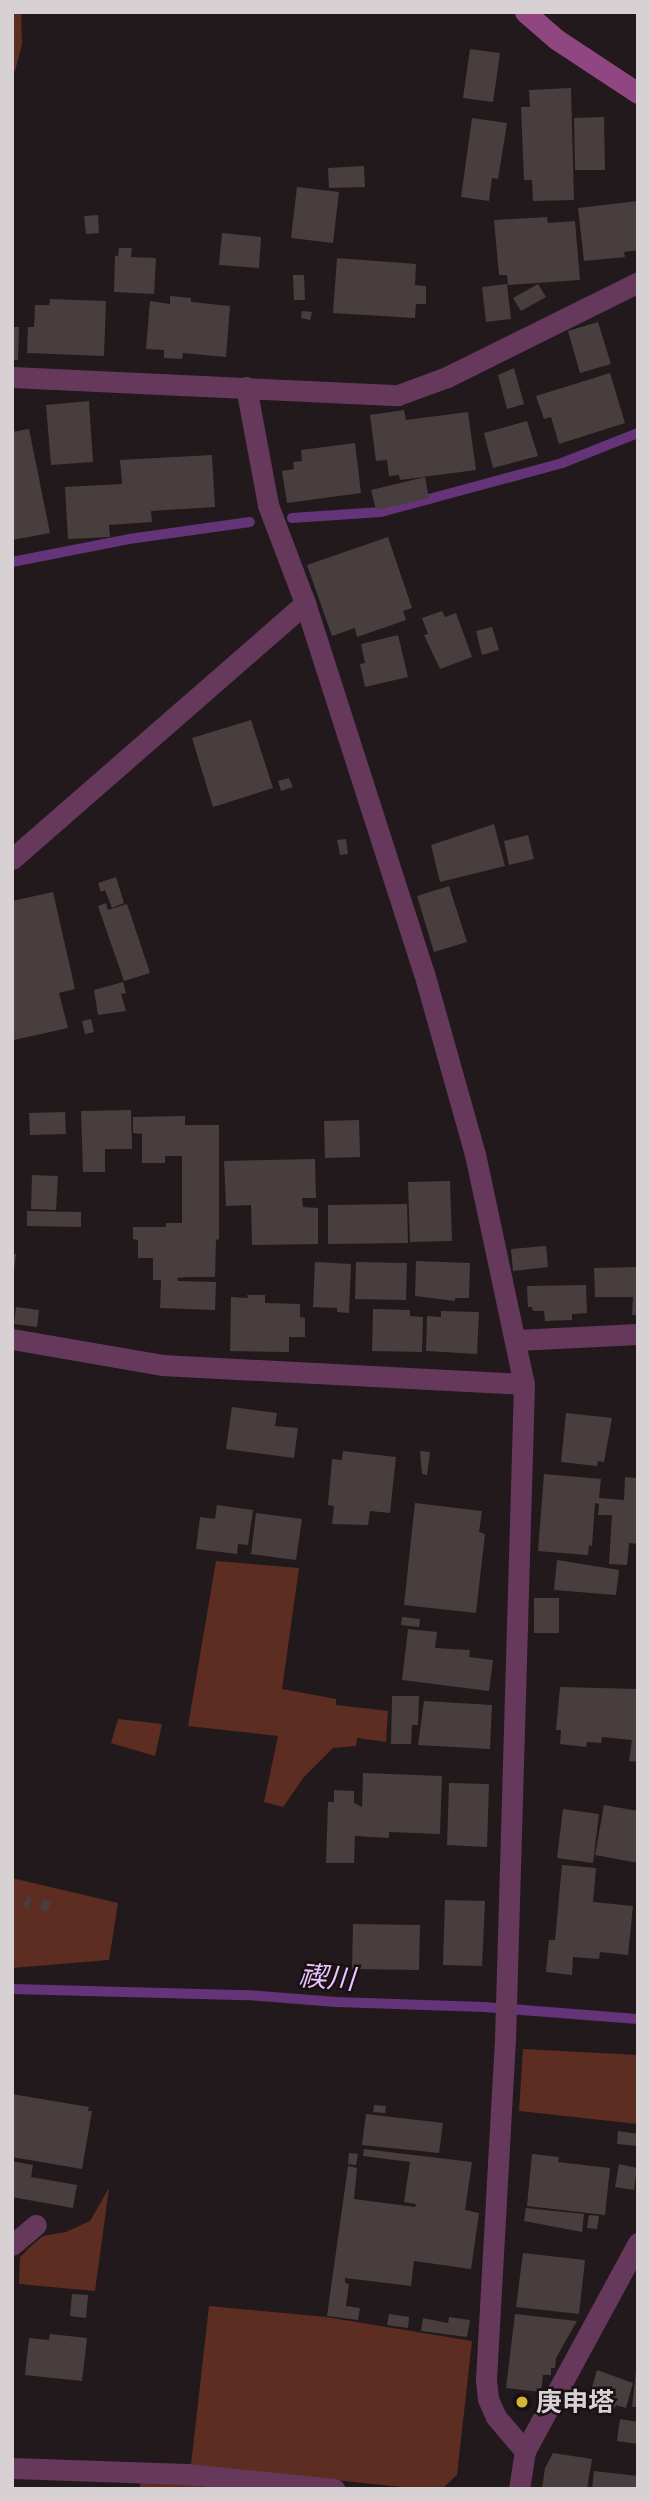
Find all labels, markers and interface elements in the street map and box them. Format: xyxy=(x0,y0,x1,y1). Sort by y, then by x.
water label: 禊川 xyxy=(298,1958,356,1996)
place label: 庚申塔 xyxy=(536,2386,614,2418)
marker: 庚申塔 xyxy=(514,2394,530,2410)

